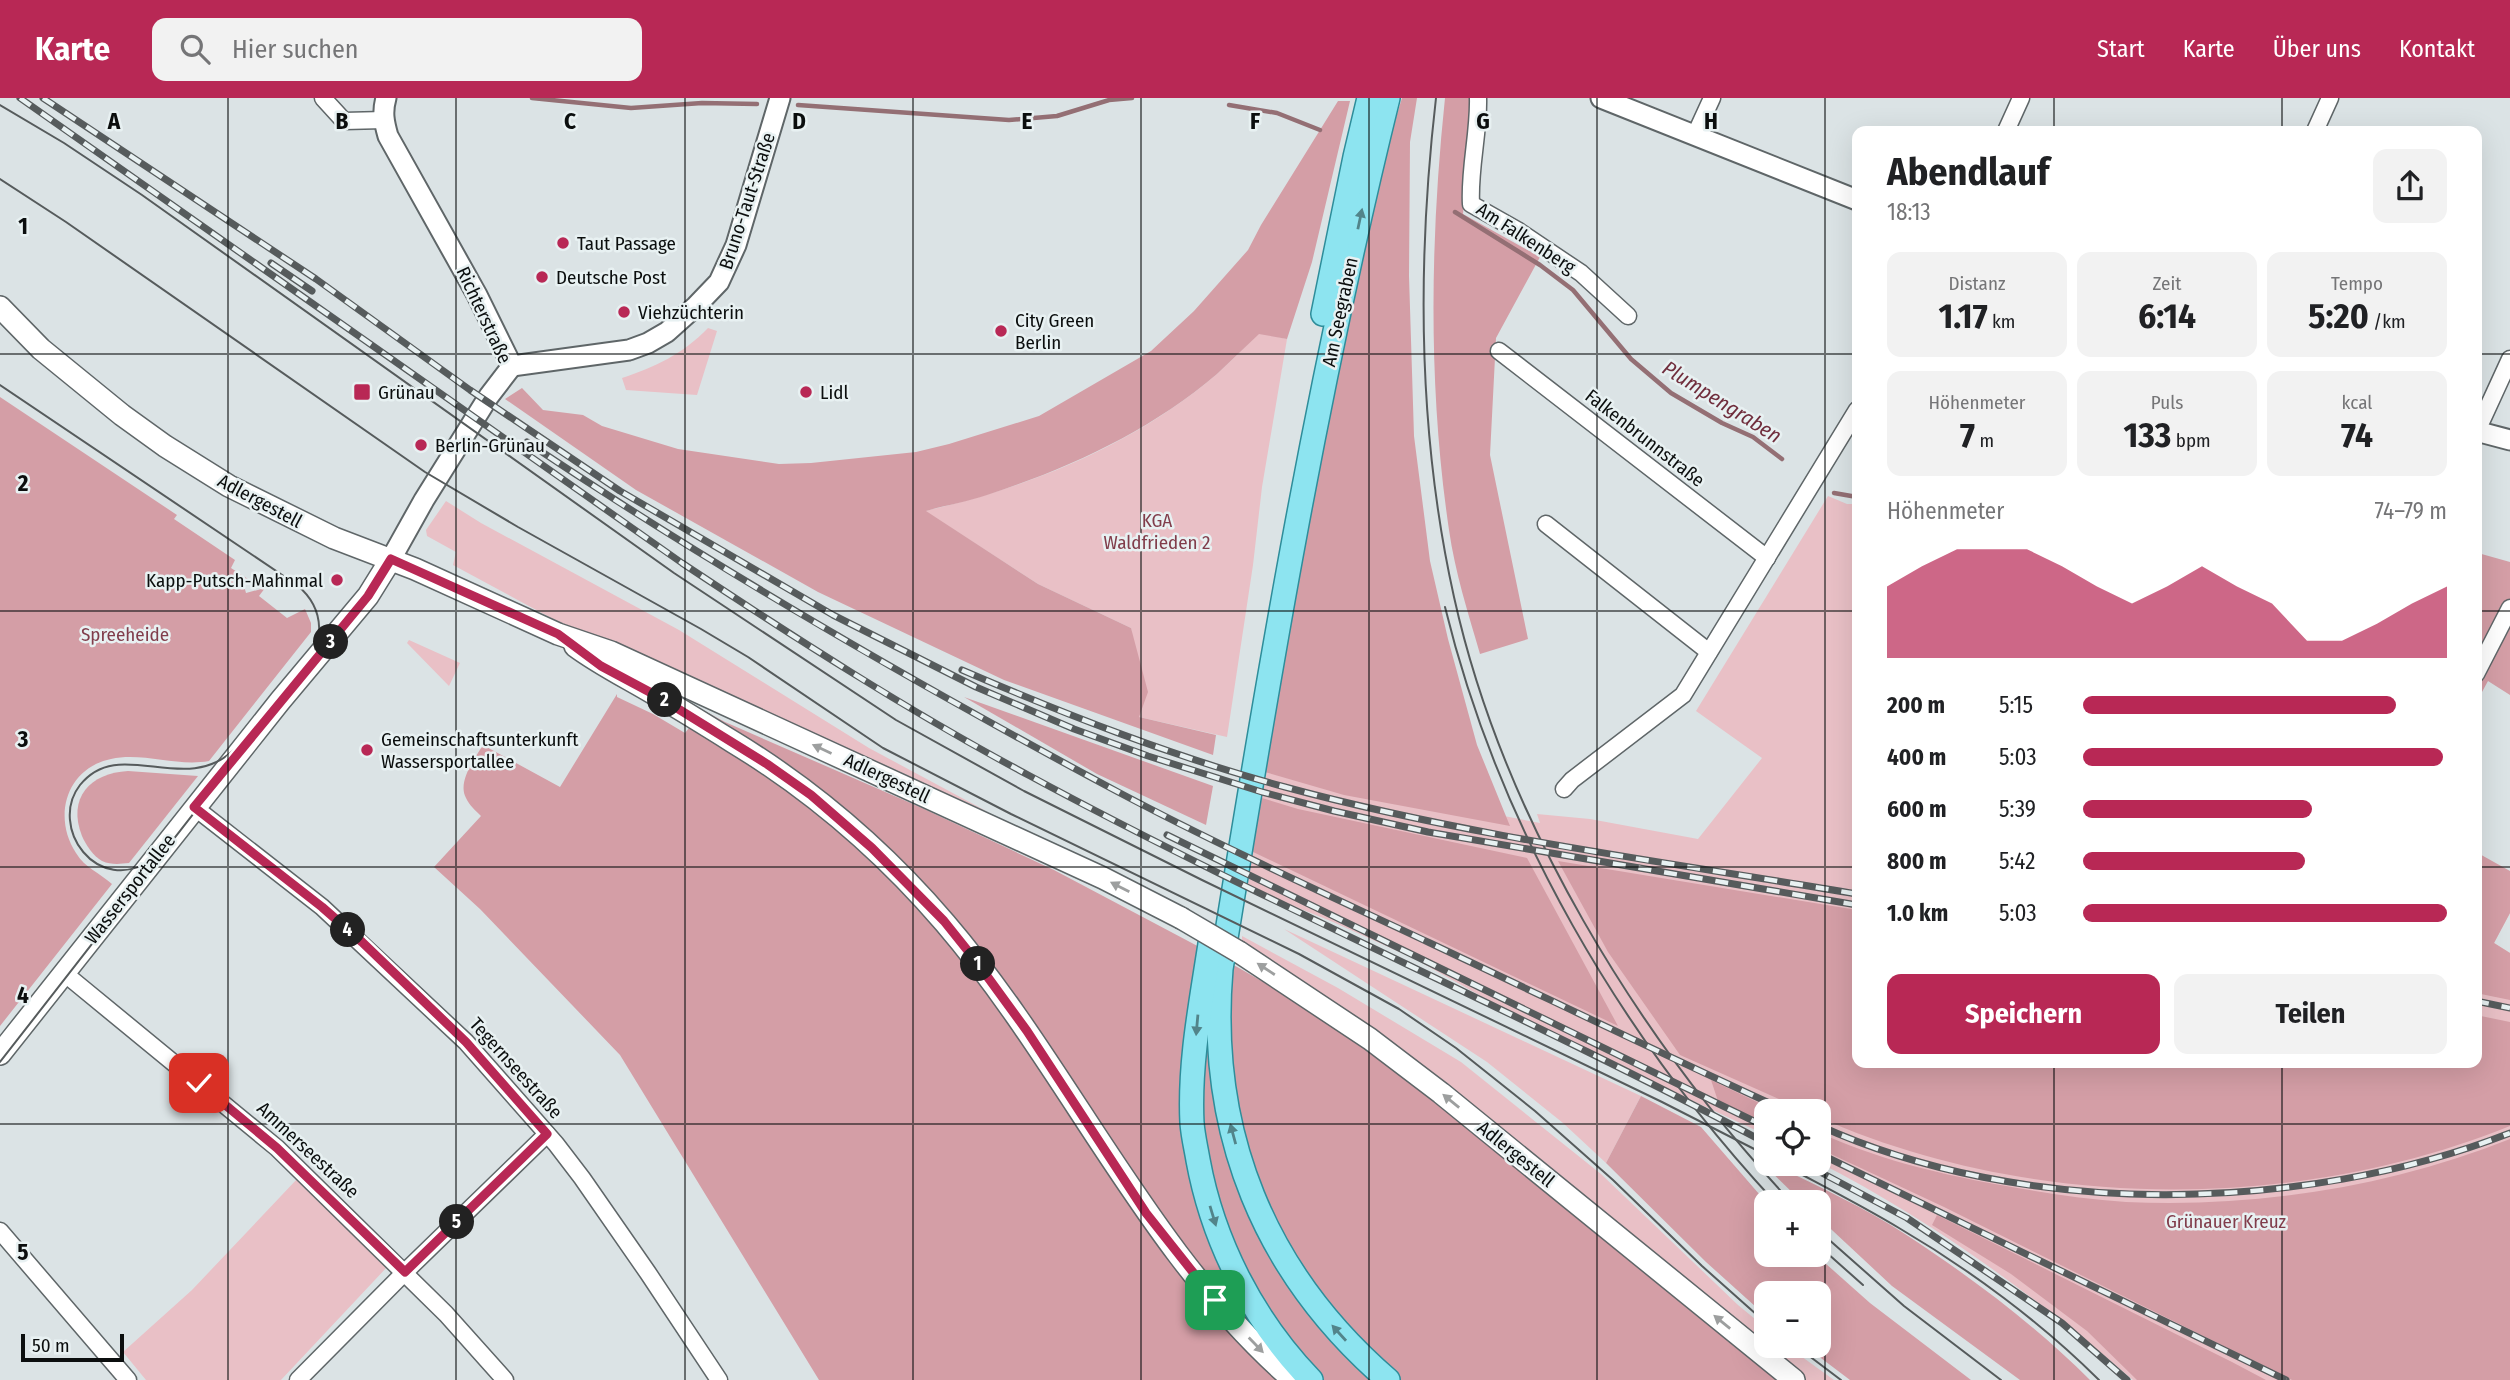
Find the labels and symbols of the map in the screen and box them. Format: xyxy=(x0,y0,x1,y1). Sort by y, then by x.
text: A xyxy=(107,107,121,135)
text: B xyxy=(336,107,349,135)
text: C xyxy=(564,107,576,135)
text: D xyxy=(792,107,806,135)
text: E xyxy=(1022,107,1033,135)
text: F xyxy=(1250,107,1260,135)
text: G xyxy=(1476,107,1490,135)
text: H xyxy=(1704,107,1718,135)
street label: Bruno-Taut-Straße xyxy=(714,130,780,272)
street label: Am Falkenberg xyxy=(1472,198,1580,279)
one-way arrow xyxy=(1354,208,1365,230)
text: 1 xyxy=(18,212,28,240)
place label: Taut Passage xyxy=(577,232,676,255)
marker: Taut Passage xyxy=(555,235,571,251)
street label: Am Seegraben xyxy=(1317,255,1363,369)
street label: Richterstraße xyxy=(452,263,516,367)
place label: Deutsche Post xyxy=(556,266,667,289)
marker: Deutsche Post xyxy=(534,269,550,285)
place label: Viehzüchterin xyxy=(638,301,744,324)
marker: Viehzüchterin xyxy=(616,304,632,320)
place label: City Green Berlin xyxy=(1015,309,1094,354)
marker: City Green Berlin xyxy=(993,323,1009,339)
water label: Plumpengraben xyxy=(1658,355,1786,449)
place label: Grünau xyxy=(378,381,435,404)
place label: Lidl xyxy=(820,381,848,404)
marker: Grünau xyxy=(352,382,372,402)
marker: Lidl xyxy=(798,384,814,400)
street label: Falkenbrunnstraße xyxy=(1581,384,1709,492)
place label: Berlin-Grünau xyxy=(435,434,545,457)
marker: Berlin-Grünau xyxy=(413,437,429,453)
text: 2 xyxy=(17,469,29,497)
street label: Adlergestell xyxy=(214,469,306,533)
park label: KGA Waldfrieden 2 xyxy=(1104,509,1210,554)
place label: Kapp-Putsch-Mahnmal xyxy=(146,569,323,592)
marker: Kapp-Putsch-Mahnmal xyxy=(329,572,345,588)
park label: Spreeheide xyxy=(81,623,169,646)
pin: 3 xyxy=(314,624,348,660)
pin: 2 xyxy=(648,682,682,718)
text: 3 xyxy=(17,725,29,753)
place label: Gemeinschaftsunterkunft Wassersportallee xyxy=(381,728,579,773)
marker: Gemeinschaftsunterkunft Wassersportallee xyxy=(359,742,375,758)
one-way arrow xyxy=(812,743,832,754)
street label: Adlergestell xyxy=(840,748,934,808)
street label: Wassersportallee xyxy=(80,829,180,949)
one-way arrow xyxy=(1110,881,1130,892)
pin: 4 xyxy=(330,912,366,948)
pin: 1 xyxy=(960,946,996,982)
one-way arrow xyxy=(1256,963,1275,976)
text: 4 xyxy=(17,981,29,1009)
street label: Tegernseestraße xyxy=(465,1013,567,1123)
one-way arrow xyxy=(1191,1014,1202,1036)
pin xyxy=(169,1053,229,1113)
one-way arrow xyxy=(1442,1094,1459,1109)
street label: Ammerseestraße xyxy=(252,1097,364,1203)
street label: Adlergestell xyxy=(1473,1116,1559,1192)
one-way arrow xyxy=(1227,1123,1238,1145)
pin: 5 xyxy=(440,1204,475,1240)
one-way arrow xyxy=(1208,1206,1218,1227)
park label: Grünauer Kreuz xyxy=(2166,1210,2287,1233)
text: 5 xyxy=(17,1238,29,1266)
pin xyxy=(1185,1270,1245,1330)
one-way arrow xyxy=(1714,1314,1732,1329)
one-way arrow xyxy=(1331,1324,1347,1342)
scale bar xyxy=(21,1331,124,1363)
one-way arrow xyxy=(1247,1336,1264,1353)

